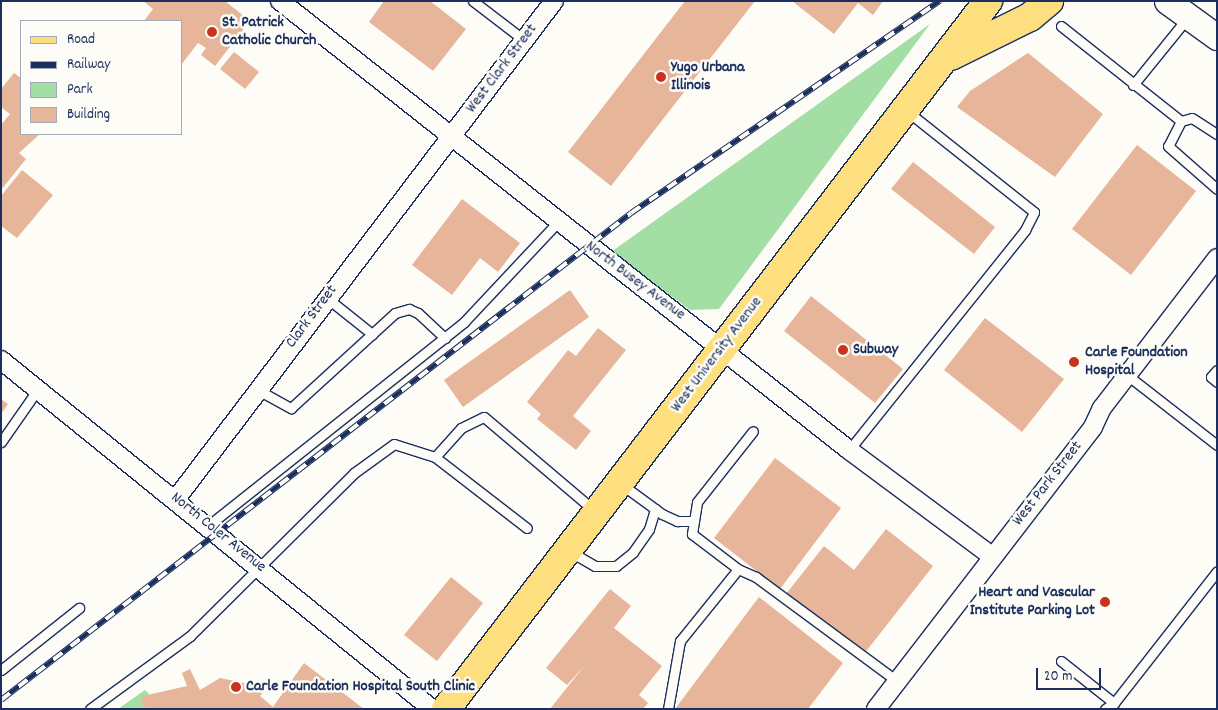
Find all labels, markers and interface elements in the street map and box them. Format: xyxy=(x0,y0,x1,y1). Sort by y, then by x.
place label: St. Patrick Catholic Church xyxy=(222,13,316,51)
legend xyxy=(20,20,182,135)
street label: West Clark Street xyxy=(462,21,542,117)
marker: St. Patrick Catholic Church xyxy=(206,26,218,38)
text: Road xyxy=(67,29,95,51)
text: Railway xyxy=(67,54,110,76)
place label: Yugo Urbana Illinois xyxy=(671,58,745,96)
marker: Yugo Urbana Illinois xyxy=(655,71,667,83)
text: Park xyxy=(67,79,93,101)
text: Building xyxy=(67,104,110,126)
street label: North Busey Avenue xyxy=(581,237,689,325)
street label: Clark Street xyxy=(282,282,342,352)
street label: West University Avenue xyxy=(667,293,767,417)
place label: Subway xyxy=(853,340,898,360)
place label: Carle Foundation Hospital xyxy=(1085,343,1188,381)
marker: Subway xyxy=(837,344,849,356)
marker: Carle Foundation Hospital xyxy=(1067,355,1081,369)
street label: West Park Street xyxy=(1009,438,1087,530)
street label: North Coler Avenue xyxy=(166,489,270,577)
place label: Heart and Vascular Institute Parking Lot xyxy=(970,583,1095,621)
marker: Heart and Vascular Institute Parking Lot xyxy=(1099,596,1111,608)
scale bar xyxy=(1038,658,1103,690)
text: 20 m xyxy=(1044,666,1072,688)
place label: Carle Foundation Hospital South Clinic xyxy=(246,677,475,697)
marker: Carle Foundation Hospital South Clinic xyxy=(230,681,242,693)

